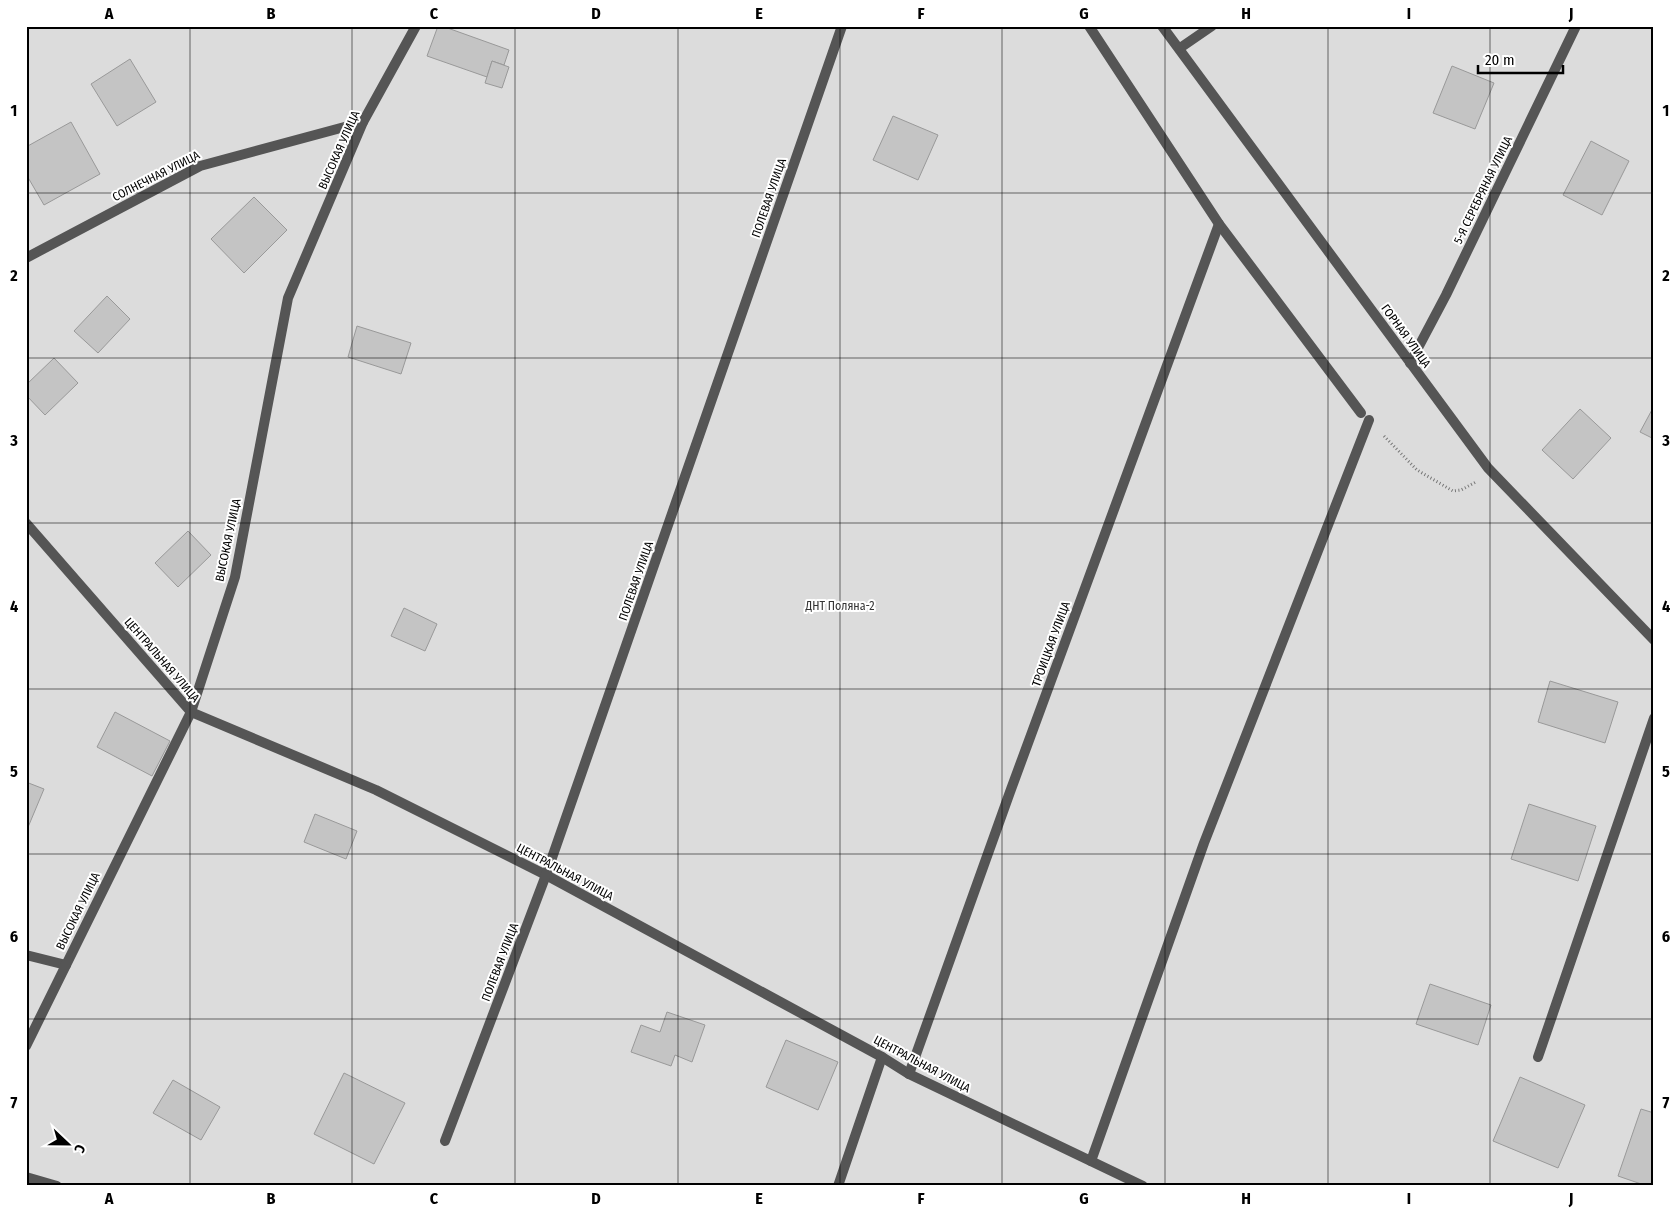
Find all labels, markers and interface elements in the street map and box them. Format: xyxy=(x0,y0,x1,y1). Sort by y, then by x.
text: A xyxy=(104,4,114,23)
text: B xyxy=(267,4,276,23)
text: C xyxy=(430,4,439,23)
text: D xyxy=(591,4,601,23)
text: E xyxy=(755,4,763,23)
text: F xyxy=(917,4,925,23)
text: G xyxy=(1079,4,1089,23)
text: H xyxy=(1241,4,1251,23)
text: I xyxy=(1407,4,1411,23)
text: J xyxy=(1568,4,1573,23)
scale bar xyxy=(1478,42,1562,74)
text: 20 m xyxy=(1485,51,1515,69)
text: 1 xyxy=(11,101,17,120)
text: 1 xyxy=(1663,101,1669,120)
street label: ВЫСОКАЯ УЛИЦА xyxy=(315,108,363,191)
street label: 5-Я СЕРЕБРЯНАЯ УЛИЦА xyxy=(1451,133,1516,246)
street label: СОЛНЕЧНАЯ УЛИЦА xyxy=(110,148,203,204)
street label: ПОЛЕВАЯ УЛИЦА xyxy=(749,156,789,239)
text: 2 xyxy=(9,266,18,285)
text: 2 xyxy=(1661,266,1670,285)
street label: ГОРНАЯ УЛИЦА xyxy=(1378,302,1434,371)
text: 3 xyxy=(9,431,18,450)
text: 3 xyxy=(1661,431,1670,450)
street label: ВЫСОКАЯ УЛИЦА xyxy=(212,497,244,583)
street label: ПОЛЕВАЯ УЛИЦА xyxy=(616,539,656,622)
text: 4 xyxy=(10,597,18,616)
text: 4 xyxy=(1662,597,1670,616)
park label: ДНТ Поляна-2 xyxy=(804,599,875,613)
street label: ТРОИЦКАЯ УЛИЦА xyxy=(1029,599,1073,688)
street label: ЦЕНТРАЛЬНАЯ УЛИЦА xyxy=(122,615,203,706)
text: 5 xyxy=(10,762,18,781)
text: 5 xyxy=(1662,762,1670,781)
street label: ЦЕНТРАЛЬНАЯ УЛИЦА xyxy=(514,841,616,904)
street label: ВЫСОКАЯ УЛИЦА xyxy=(53,869,103,952)
street label: ПОЛЕВАЯ УЛИЦА xyxy=(479,920,522,1003)
text: 6 xyxy=(10,927,18,946)
text: 6 xyxy=(1662,927,1670,946)
street label: ЦЕНТРАЛЬНАЯ УЛИЦА xyxy=(871,1033,973,1096)
text: 7 xyxy=(11,1093,18,1112)
text: 7 xyxy=(1663,1093,1670,1112)
north arrow xyxy=(42,1120,92,1170)
text: С xyxy=(70,1142,89,1156)
text: A xyxy=(104,1189,114,1208)
text: B xyxy=(267,1189,276,1208)
text: C xyxy=(430,1189,439,1208)
text: D xyxy=(591,1189,601,1208)
text: E xyxy=(755,1189,763,1208)
text: F xyxy=(917,1189,925,1208)
text: G xyxy=(1079,1189,1089,1208)
text: H xyxy=(1241,1189,1251,1208)
text: I xyxy=(1407,1189,1411,1208)
text: J xyxy=(1568,1189,1573,1208)

